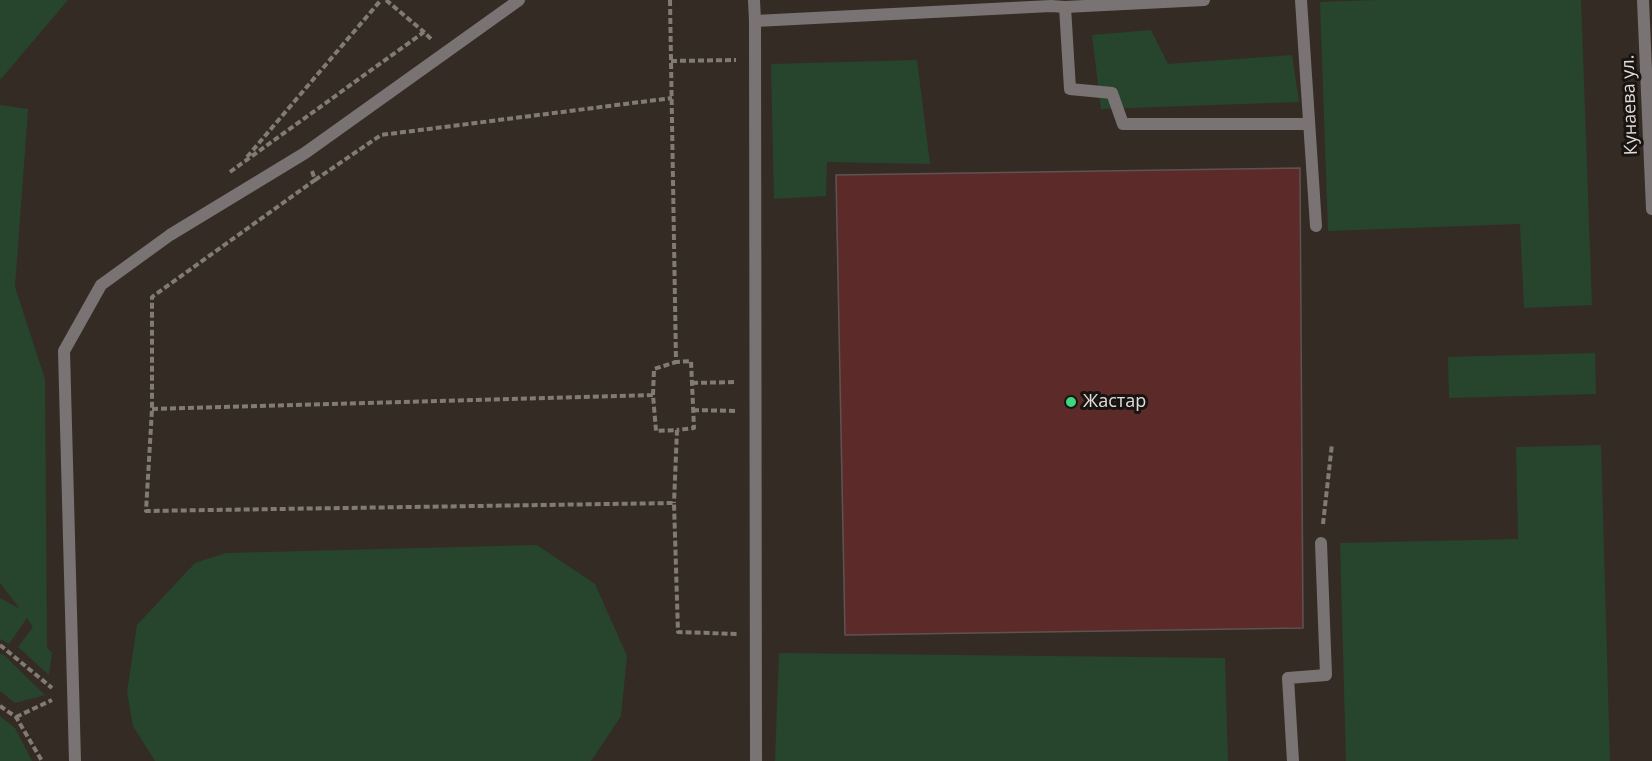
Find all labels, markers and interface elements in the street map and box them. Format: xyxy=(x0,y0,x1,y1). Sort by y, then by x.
street label: Кунаева ул. xyxy=(1617,54,1643,156)
place label: Жастар xyxy=(1083,391,1146,413)
marker: Жастар xyxy=(1064,395,1078,409)

